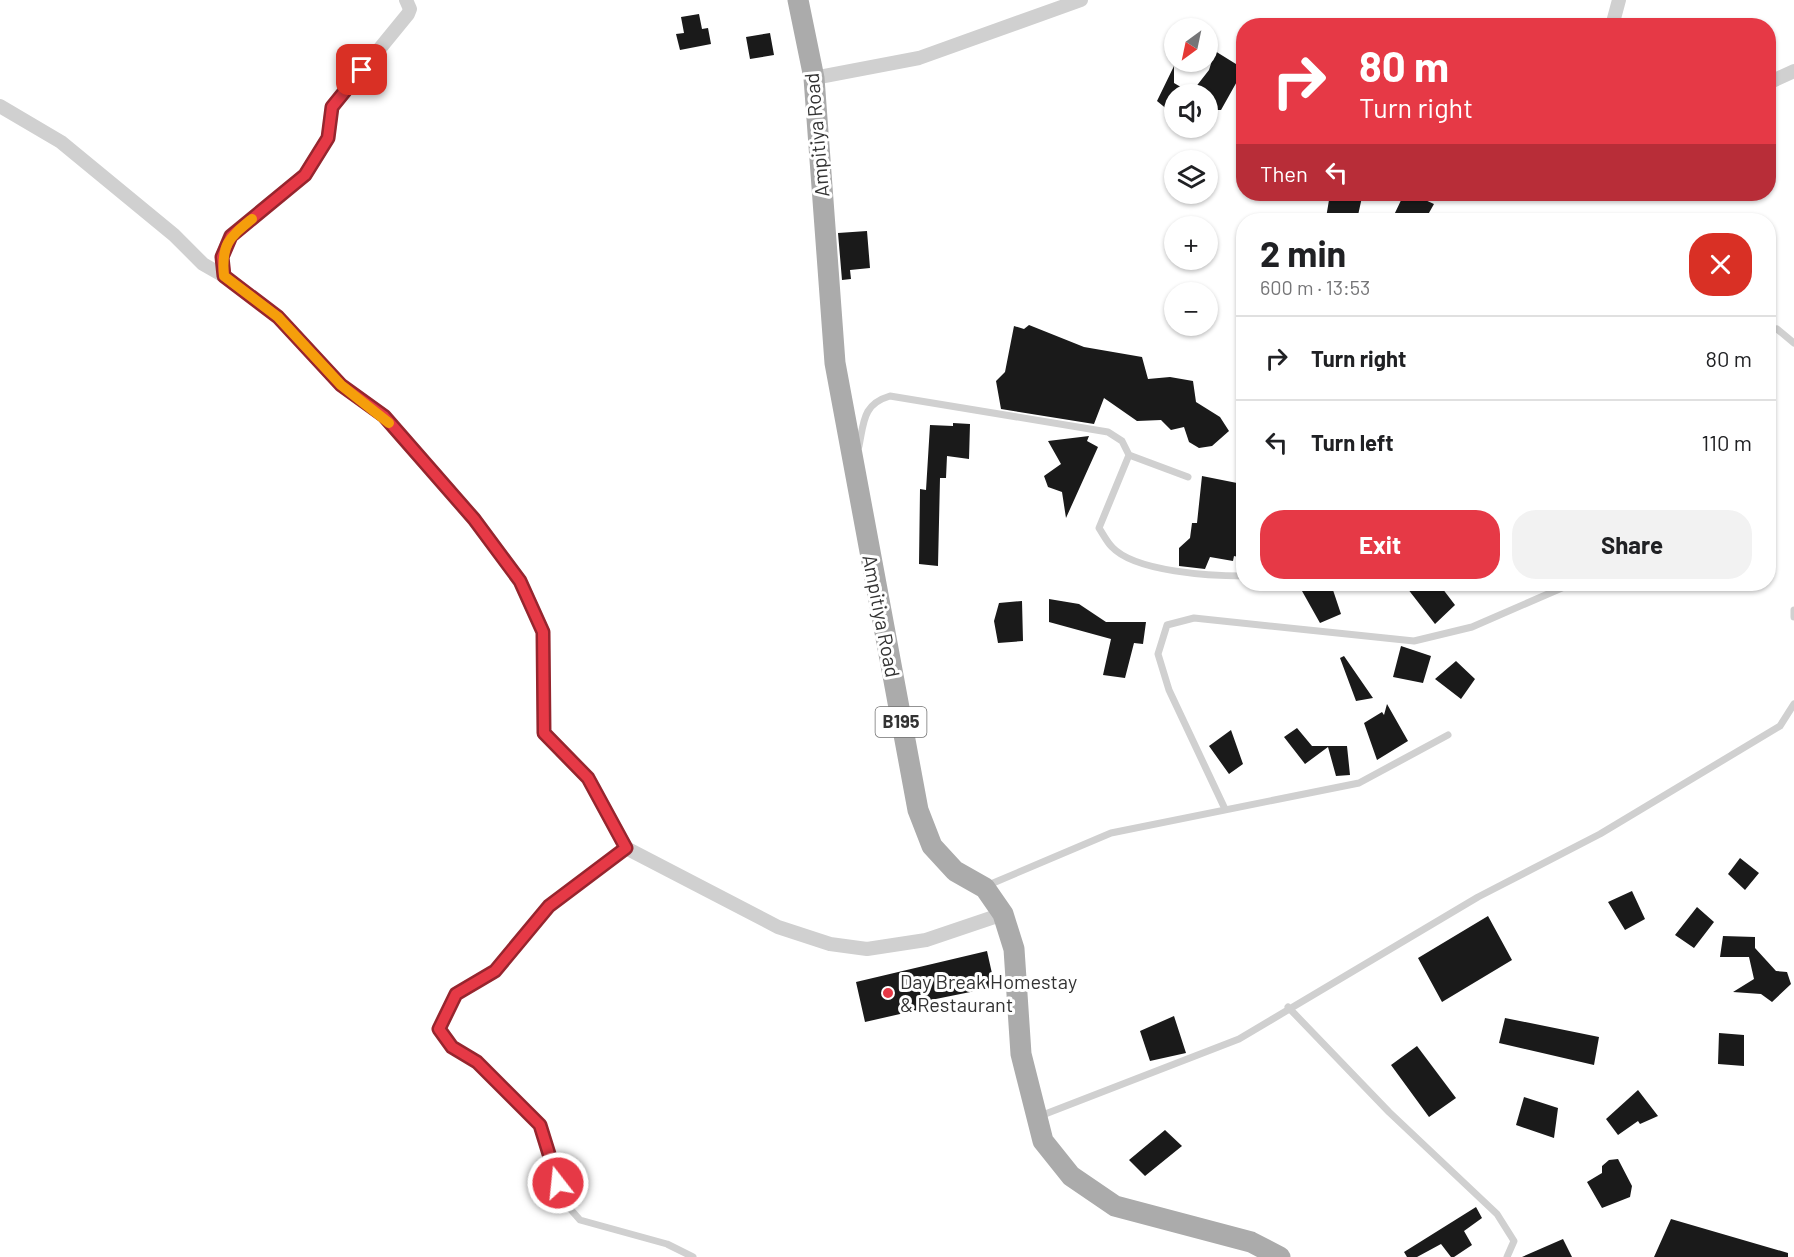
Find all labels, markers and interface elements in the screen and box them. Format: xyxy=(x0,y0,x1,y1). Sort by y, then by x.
north arrow xyxy=(1164,18,1218,72)
map controls xyxy=(1164,18,1218,336)
text: 80 m xyxy=(1359,40,1449,90)
icon: right xyxy=(1260,42,1338,120)
pin xyxy=(336,44,387,95)
icon: arrive xyxy=(345,53,378,86)
street label: Ampitiya Road xyxy=(799,72,833,198)
button: sound xyxy=(1164,84,1218,138)
text: Turn right xyxy=(1359,91,1473,123)
button: layers xyxy=(1164,150,1218,204)
icon: left xyxy=(1320,156,1353,189)
text: Then xyxy=(1260,160,1308,186)
button: + xyxy=(1164,216,1218,270)
text: 2 min xyxy=(1260,231,1346,274)
button: close xyxy=(1689,233,1752,296)
text: 600 m · 13:53 xyxy=(1260,275,1370,299)
button: − xyxy=(1164,282,1218,336)
icon: right xyxy=(1260,342,1293,375)
text: Turn right xyxy=(1311,345,1406,371)
text: 80 m xyxy=(1706,345,1752,371)
icon: left xyxy=(1260,426,1293,459)
text: Turn left xyxy=(1311,429,1394,455)
text: 110 m xyxy=(1702,429,1752,455)
button: Exit xyxy=(1260,510,1500,579)
button: Share xyxy=(1512,510,1752,579)
street label: Ampitiya Road xyxy=(858,552,906,679)
road number: B195 xyxy=(876,707,926,737)
place label: Day Break Homestay & Restaurant xyxy=(900,969,1077,1016)
marker: Day Break Homestay & Restaurant xyxy=(881,986,895,1000)
position arrow xyxy=(526,1151,590,1215)

